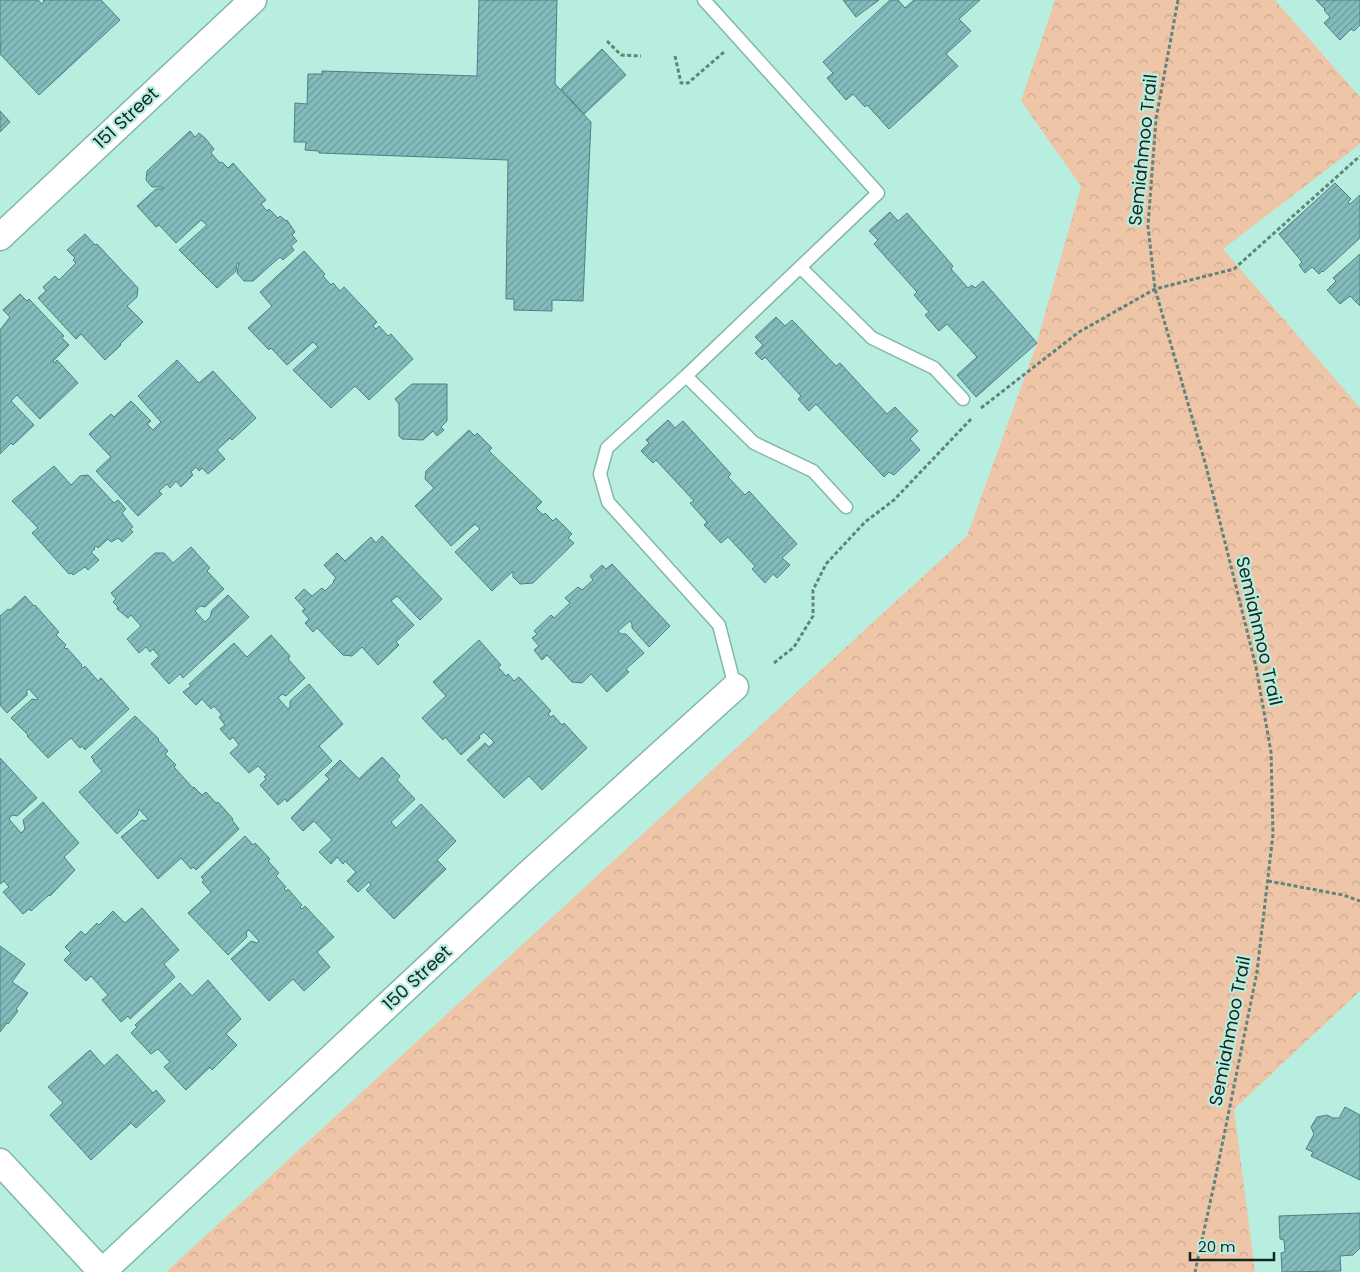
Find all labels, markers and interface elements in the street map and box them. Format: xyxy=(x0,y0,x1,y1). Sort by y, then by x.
street label: Semiahmoo Trail xyxy=(1122,73,1163,227)
street label: 151 Street xyxy=(88,81,164,154)
street label: Semiahmoo Trail xyxy=(1230,554,1289,708)
street label: 150 Street xyxy=(377,939,457,1016)
street label: Semiahmoo Trail xyxy=(1203,954,1256,1108)
scale bar xyxy=(1190,1230,1274,1262)
text: 20 m xyxy=(1198,1236,1236,1257)

